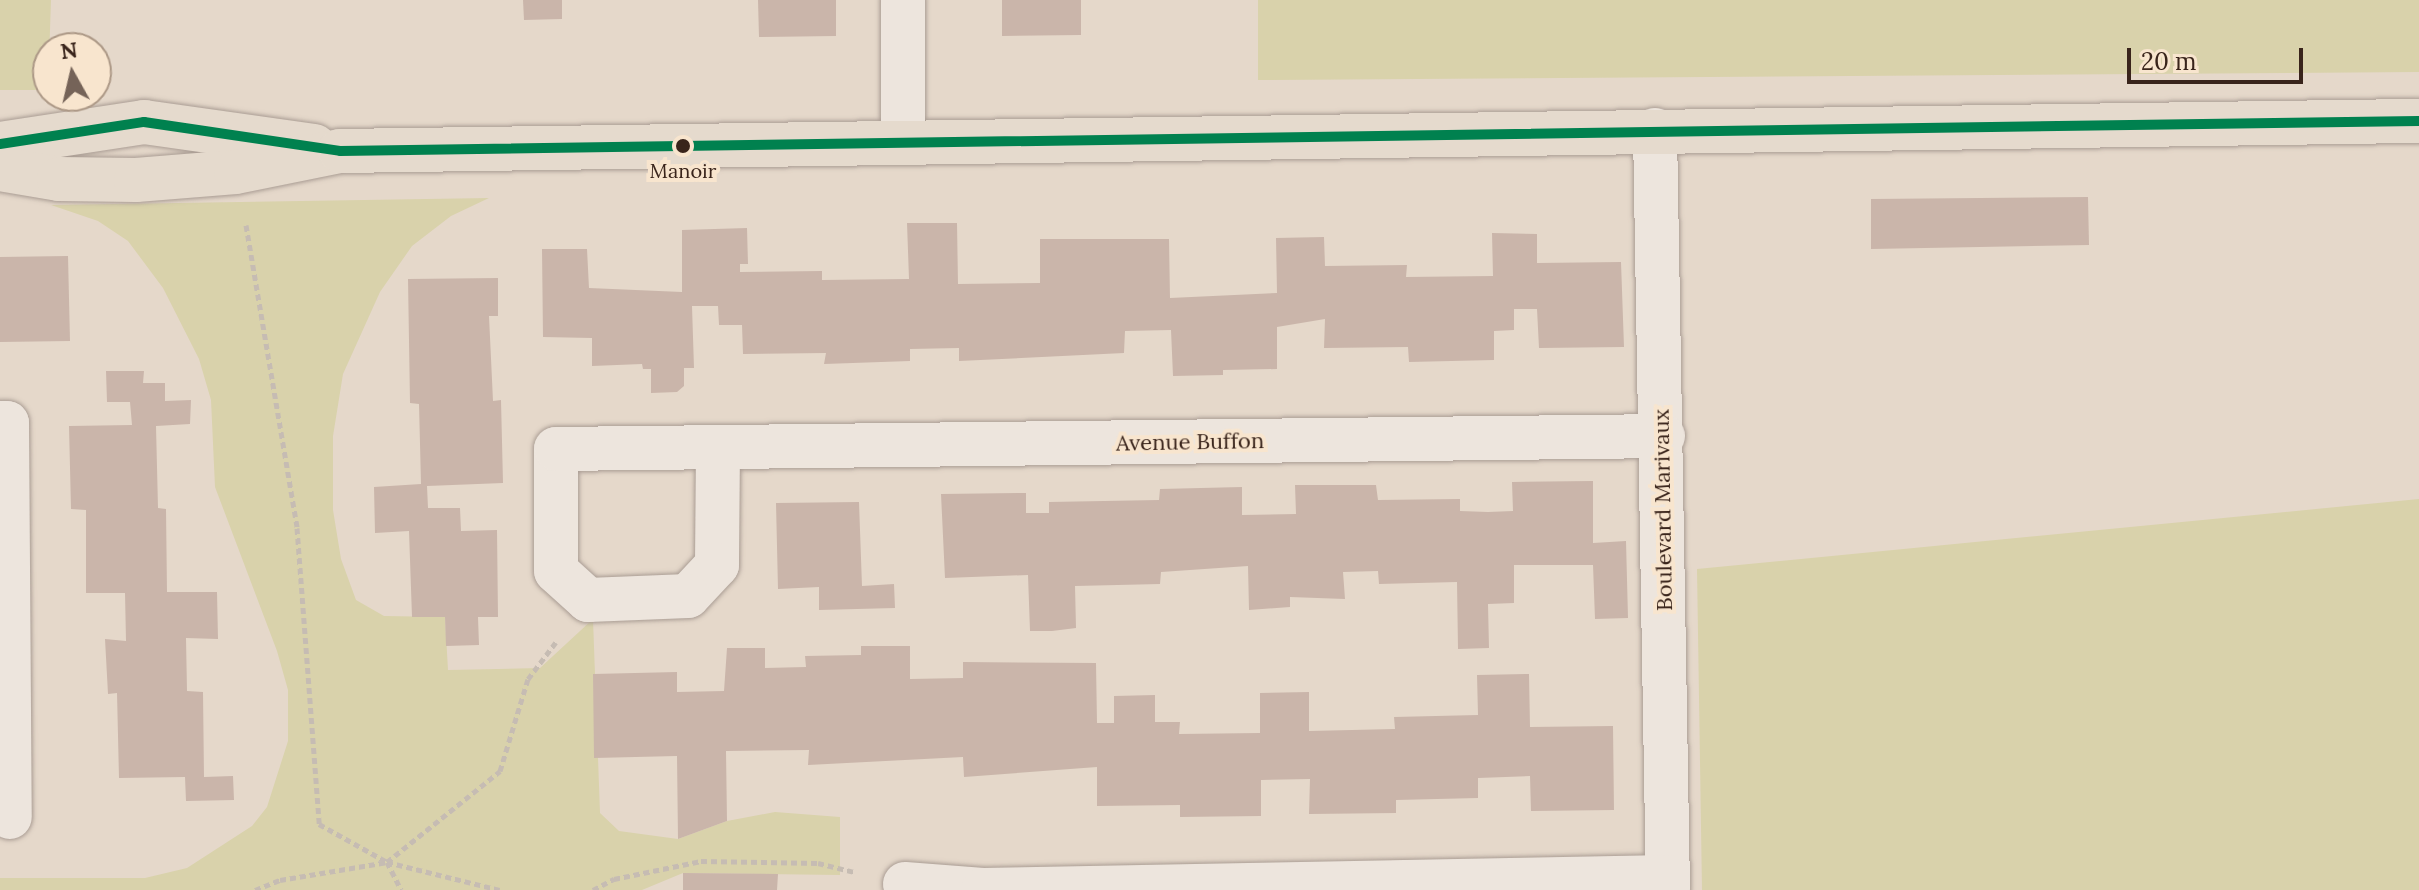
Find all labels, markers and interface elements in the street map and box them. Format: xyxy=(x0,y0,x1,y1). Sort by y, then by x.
north arrow xyxy=(32,32,112,112)
scale bar xyxy=(2131,32,2307,82)
text: N xyxy=(59,35,79,65)
text: 20 m xyxy=(2141,46,2197,77)
marker: Manoir xyxy=(675,138,691,154)
place label: Manoir xyxy=(650,158,716,182)
street label: Boulevard Marivaux xyxy=(1648,409,1678,611)
street label: Avenue Buffon xyxy=(1116,428,1264,456)

